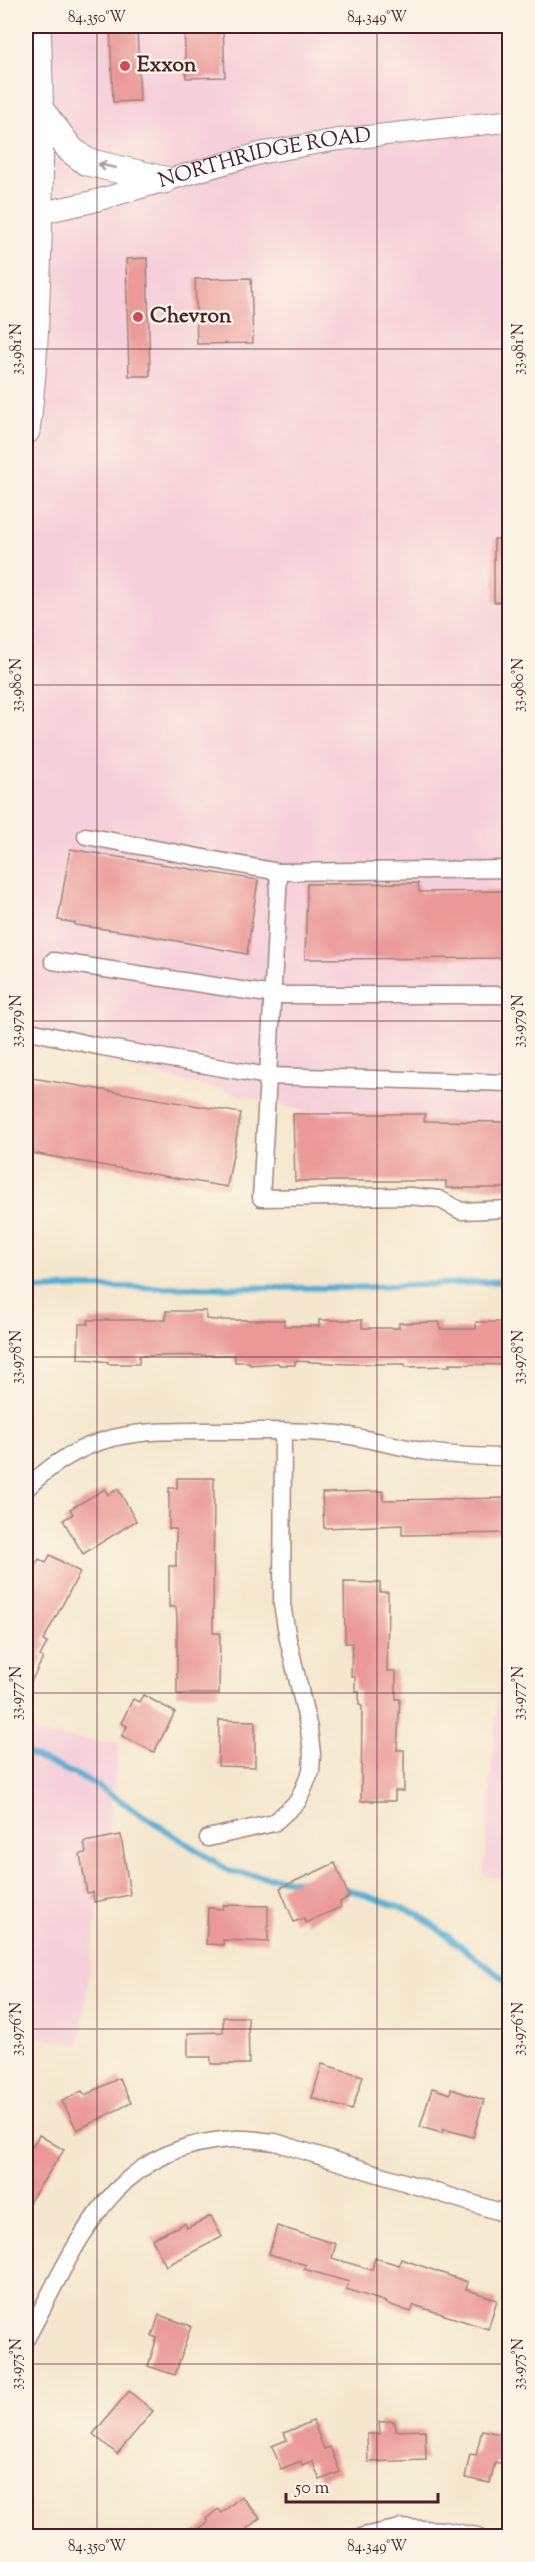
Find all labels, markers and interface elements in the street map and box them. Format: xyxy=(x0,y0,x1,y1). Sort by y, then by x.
text: 84.350°W xyxy=(68,8,126,29)
text: 84.349°W xyxy=(347,8,407,29)
place label: Exxon xyxy=(137,51,197,81)
marker: Exxon xyxy=(118,59,132,73)
street label: NORTHRIDGE ROAD xyxy=(155,121,373,197)
one-way arrow xyxy=(98,160,117,171)
place label: Chevron xyxy=(150,302,232,332)
marker: Chevron xyxy=(131,310,145,324)
text: 33.981°N xyxy=(7,323,28,375)
text: 33.981°N xyxy=(509,323,530,375)
text: 33.980°N xyxy=(7,658,28,712)
text: 33.980°N xyxy=(509,658,530,712)
text: 33.979°N xyxy=(7,994,28,1047)
text: 33.979°N xyxy=(509,994,530,1047)
text: 33.978°N xyxy=(7,1330,28,1384)
text: 33.978°N xyxy=(509,1330,530,1384)
text: 33.977°N xyxy=(7,1666,28,1720)
text: 33.977°N xyxy=(509,1666,530,1720)
text: 33.976°N xyxy=(7,2002,28,2056)
text: 33.976°N xyxy=(509,2002,530,2056)
text: 33.975°N xyxy=(7,2338,28,2390)
text: 33.975°N xyxy=(509,2338,530,2390)
scale bar xyxy=(286,2466,438,2504)
text: 50 m xyxy=(294,2476,330,2502)
text: 84.350°W xyxy=(68,2537,126,2558)
text: 84.349°W xyxy=(347,2537,407,2558)

